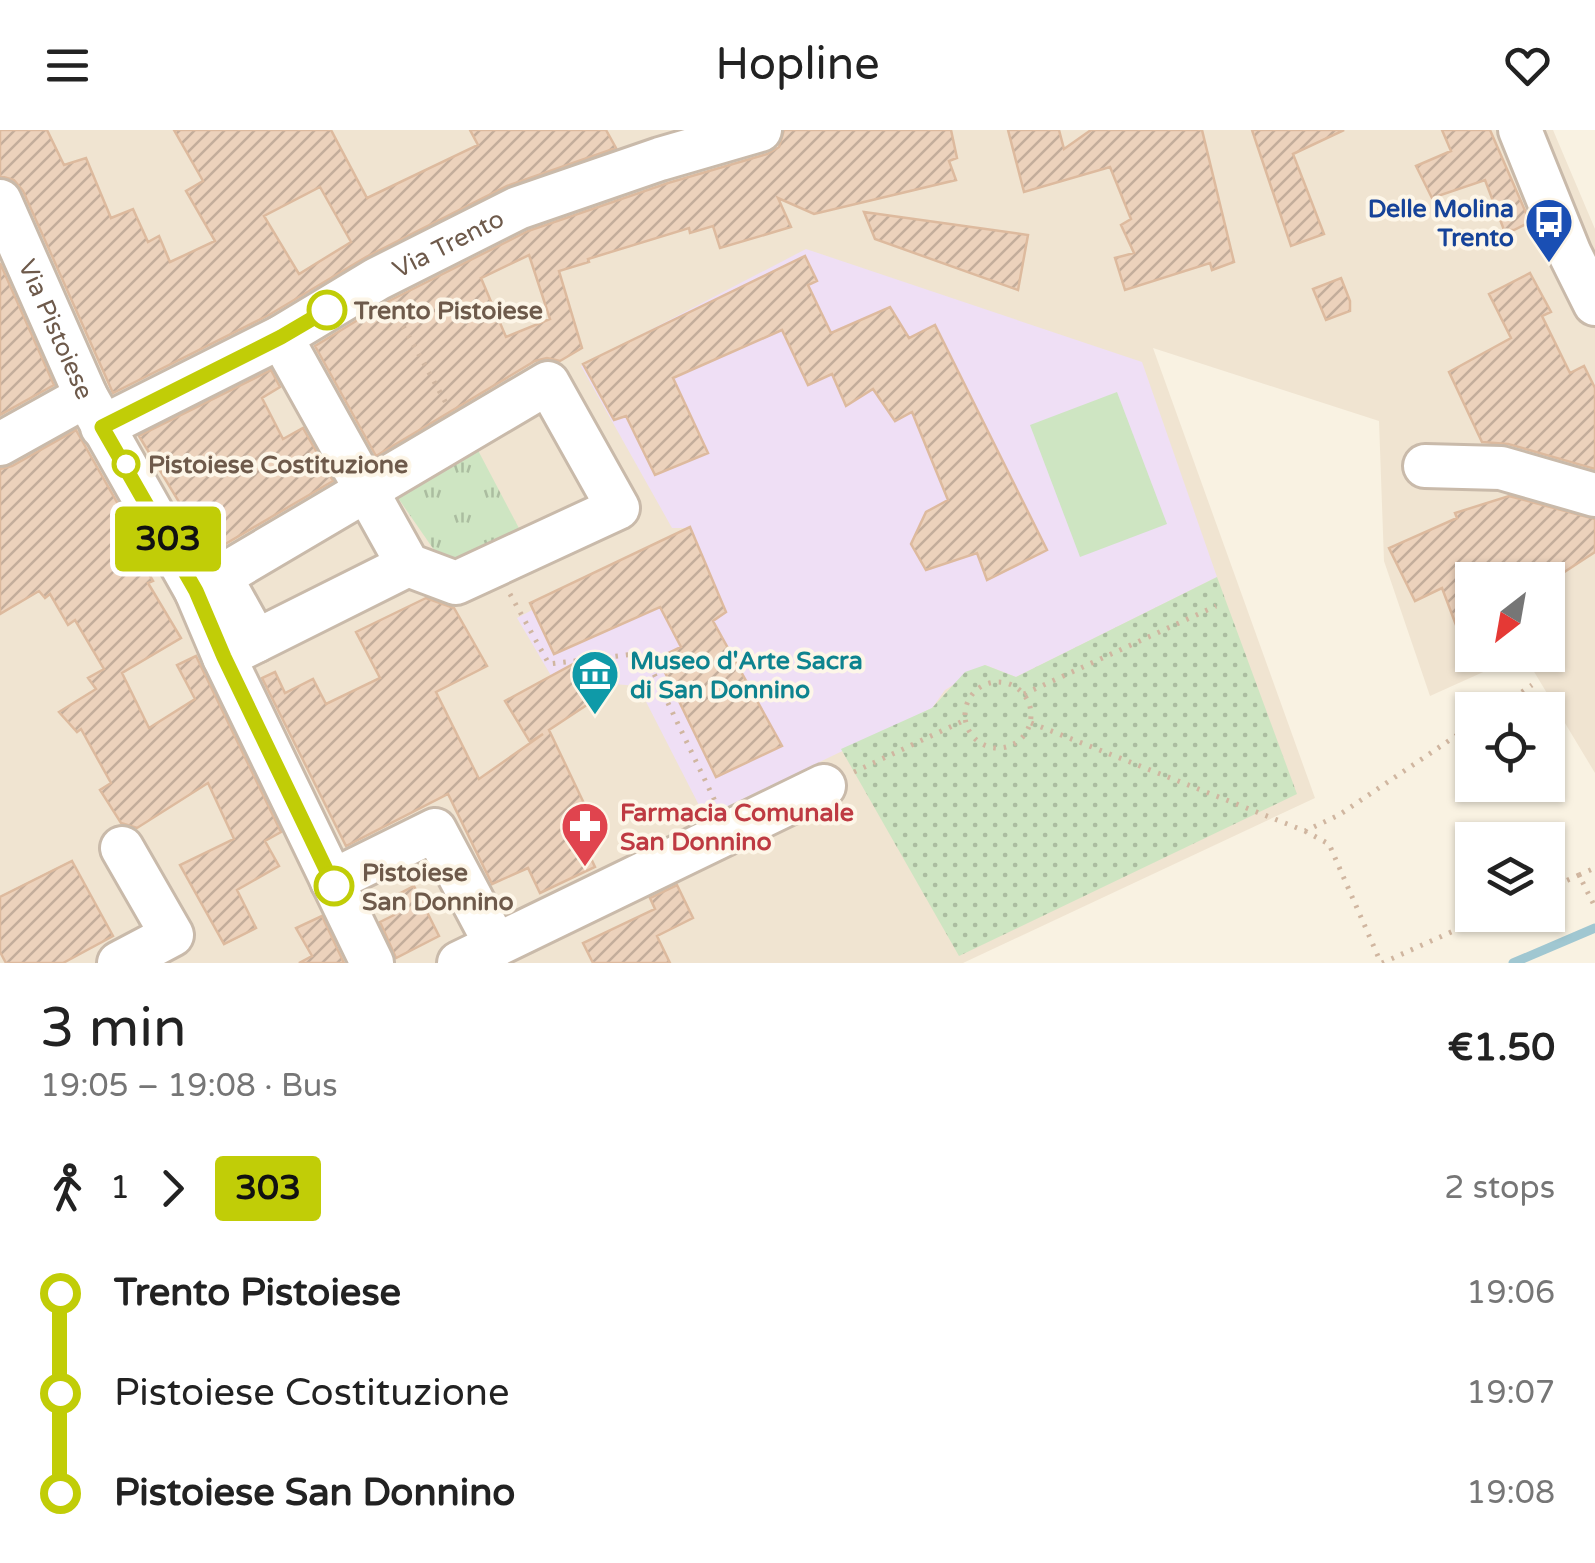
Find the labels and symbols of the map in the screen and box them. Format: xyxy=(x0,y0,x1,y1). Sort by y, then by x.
place label: Delle Molina Trento xyxy=(1368,194,1514,253)
bus stop icon: Delle Molina Trento xyxy=(1523,196,1575,264)
street label: Via Trento xyxy=(388,204,509,285)
street label: Via Pistoiese xyxy=(12,255,100,404)
marker: Trento Pistoiese xyxy=(308,291,346,329)
place label: Trento Pistoiese xyxy=(353,296,543,326)
place label: Pistoiese Costituzione xyxy=(148,450,408,480)
marker: Pistoiese Costituzione xyxy=(113,451,139,477)
line badge: 303 xyxy=(110,506,226,572)
north arrow xyxy=(1455,562,1565,672)
place label: Museo d'Arte Sacra di San Donnino xyxy=(630,646,863,705)
museum icon: Museo d'Arte Sacra di San Donnino xyxy=(569,648,621,716)
place label: Farmacia Comunale San Donnino xyxy=(620,798,854,857)
pharmacy icon: Farmacia Comunale San Donnino xyxy=(559,800,611,868)
place label: Pistoiese San Donnino xyxy=(362,858,514,917)
marker: Pistoiese San Donnino xyxy=(315,867,353,905)

